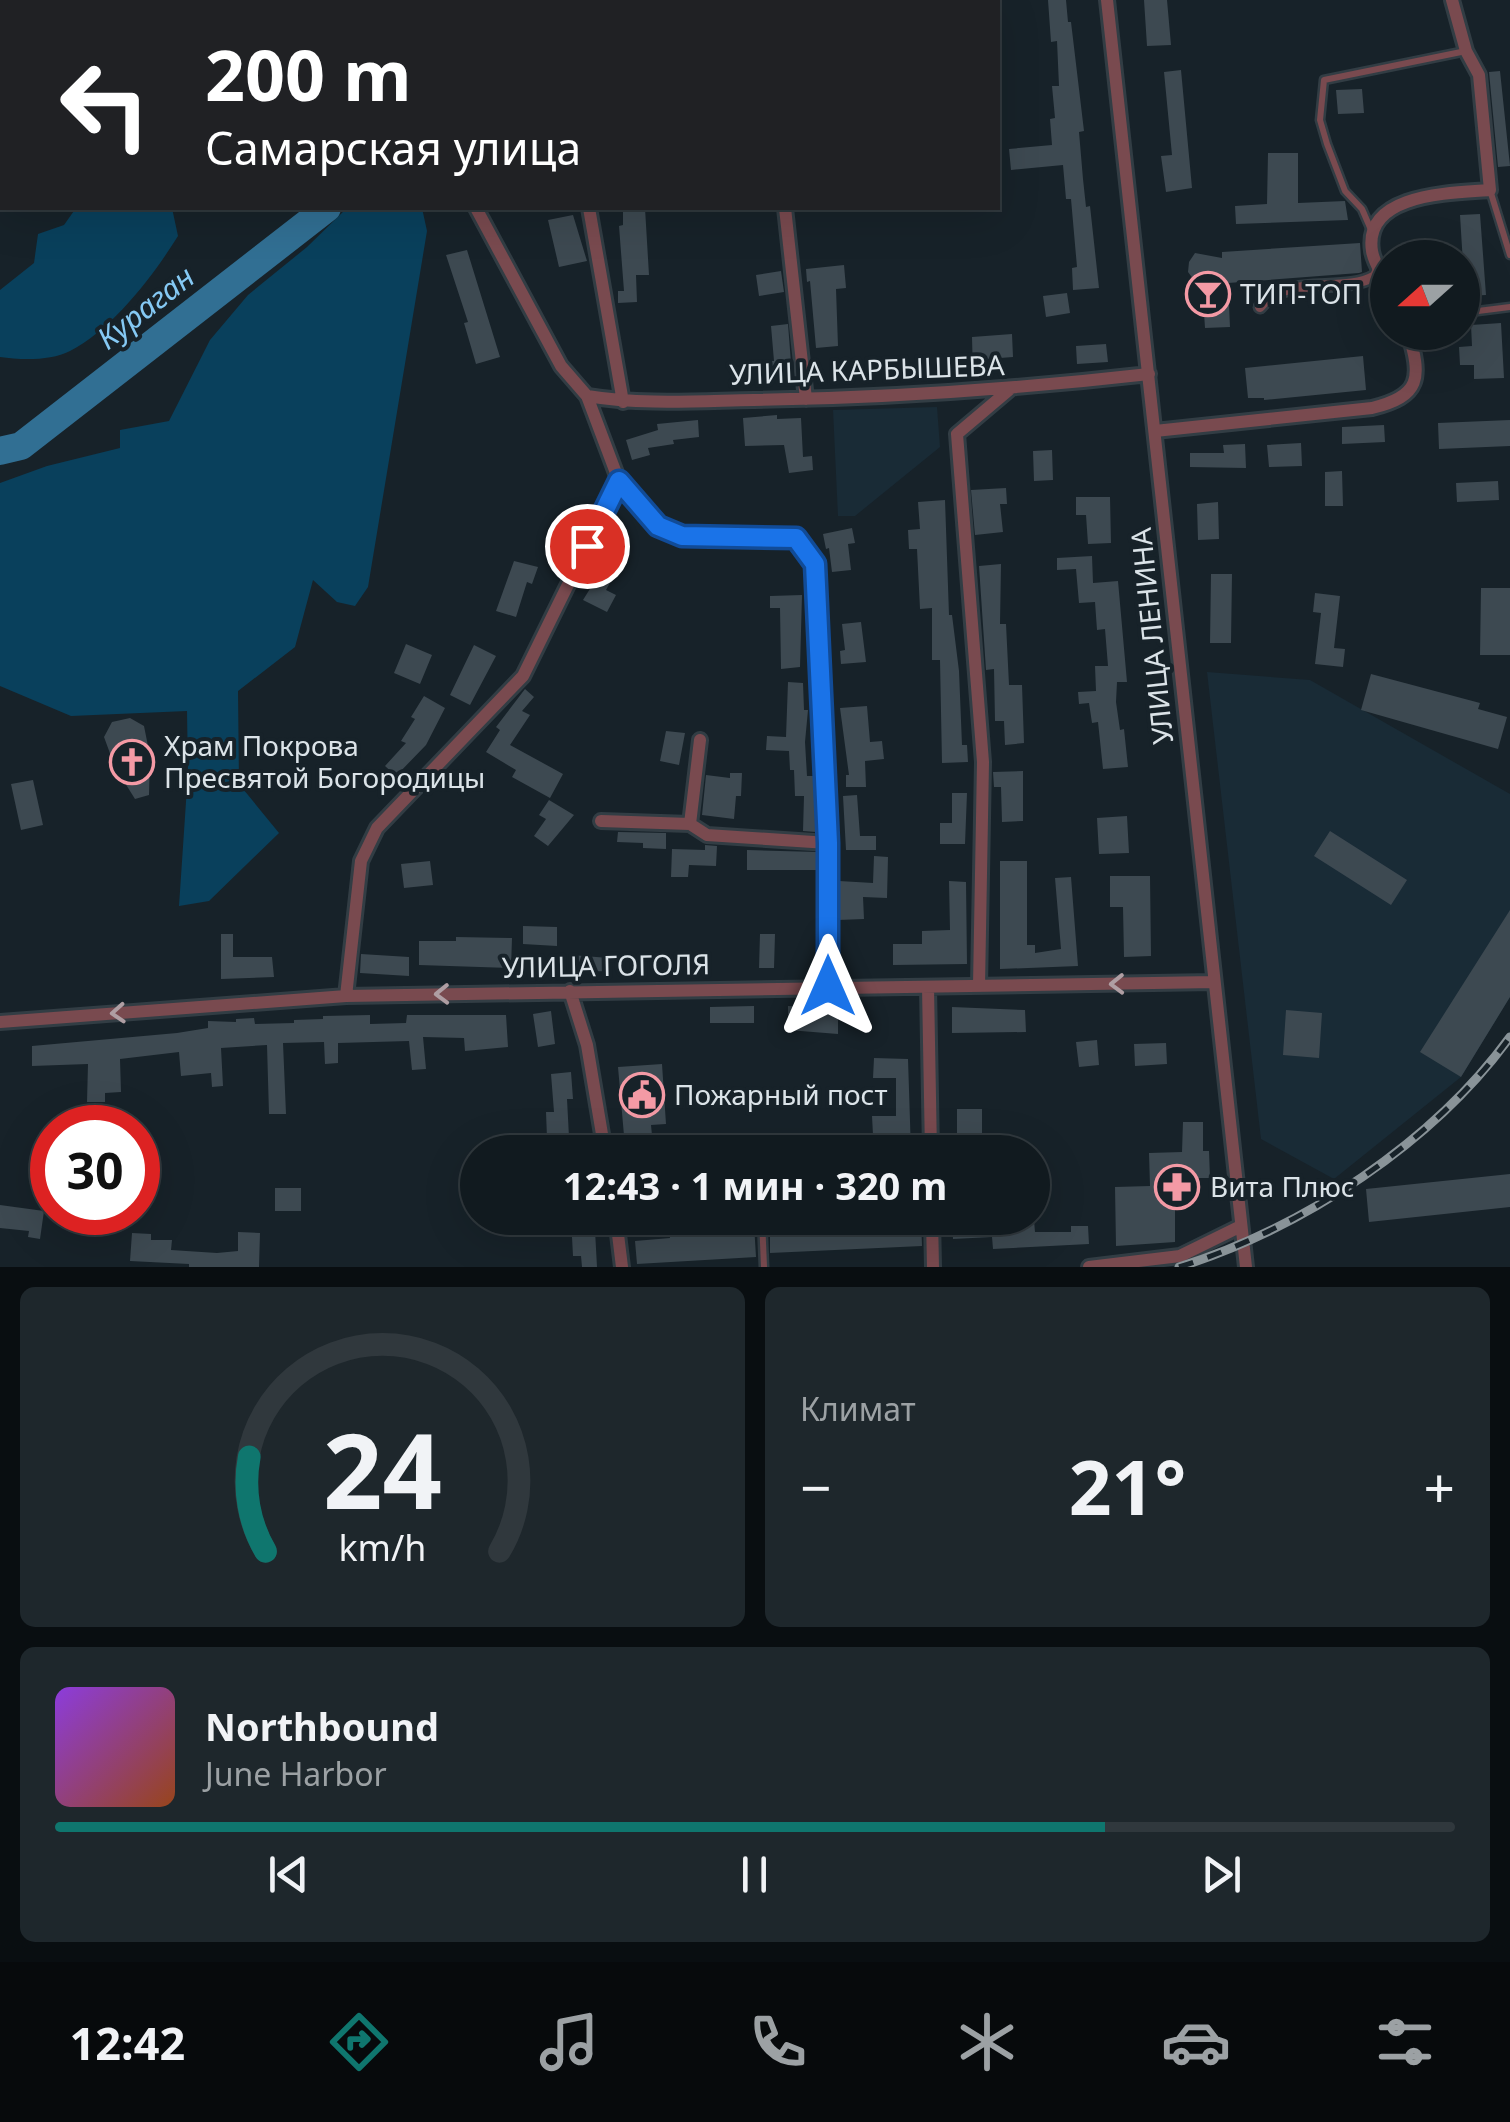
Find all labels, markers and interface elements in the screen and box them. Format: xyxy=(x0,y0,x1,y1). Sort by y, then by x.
text: 200 m xyxy=(205,26,412,122)
icon: left xyxy=(40,40,170,170)
text: Самарская улица xyxy=(205,117,581,178)
north arrow xyxy=(1370,240,1480,350)
map controls xyxy=(1370,240,1480,350)
water label: Кураган xyxy=(88,256,202,358)
bar icon: ТИП-ТОП xyxy=(1185,271,1231,317)
place label: ТИП-ТОП xyxy=(1240,274,1362,312)
street label: УЛИЦА КАРБЫШЕВА xyxy=(729,345,1005,393)
pin xyxy=(545,504,630,589)
icon: arrive xyxy=(560,519,615,574)
street label: УЛИЦА ЛЕНИНА xyxy=(1121,526,1181,746)
place label: Храм Покрова Пресвятой Богородицы xyxy=(164,726,485,796)
church icon: Храм Покрова Пресвятой Богородицы xyxy=(109,739,155,785)
position arrow xyxy=(776,934,880,1038)
street label: УЛИЦА ГОГОЛЯ xyxy=(501,944,711,986)
one-way arrow xyxy=(1108,973,1124,995)
one-way arrow xyxy=(433,983,449,1004)
one-way arrow xyxy=(109,1001,125,1023)
public building icon: Пожарный пост xyxy=(619,1072,665,1118)
place label: Пожарный пост xyxy=(674,1075,887,1113)
speed limit sign: 30 xyxy=(30,1105,160,1235)
text: 12:43 · 1 мин · 320 m xyxy=(563,1159,947,1211)
pharmacy icon: Вита Плюс xyxy=(1154,1164,1200,1210)
place label: Вита Плюс xyxy=(1210,1167,1355,1205)
text: Климат xyxy=(800,1387,916,1430)
text: 24 xyxy=(323,1398,442,1539)
text: 21° xyxy=(1069,1435,1186,1537)
text: − xyxy=(800,1449,831,1524)
text: + xyxy=(1424,1449,1455,1524)
text: km/h xyxy=(339,1523,426,1571)
text: Northbound xyxy=(205,1700,439,1752)
text: June Harbor xyxy=(205,1752,387,1795)
icon: previous xyxy=(261,1847,316,1902)
icon: pause xyxy=(727,1847,782,1902)
icon: next xyxy=(1194,1847,1249,1902)
icon: directions xyxy=(324,2007,394,2077)
icon: music xyxy=(534,2007,604,2077)
icon: phone xyxy=(743,2007,813,2077)
icon: climate xyxy=(952,2007,1022,2077)
icon: car xyxy=(1161,2007,1231,2077)
icon: filters xyxy=(1370,2007,1440,2077)
text: 12:42 xyxy=(70,2012,185,2073)

